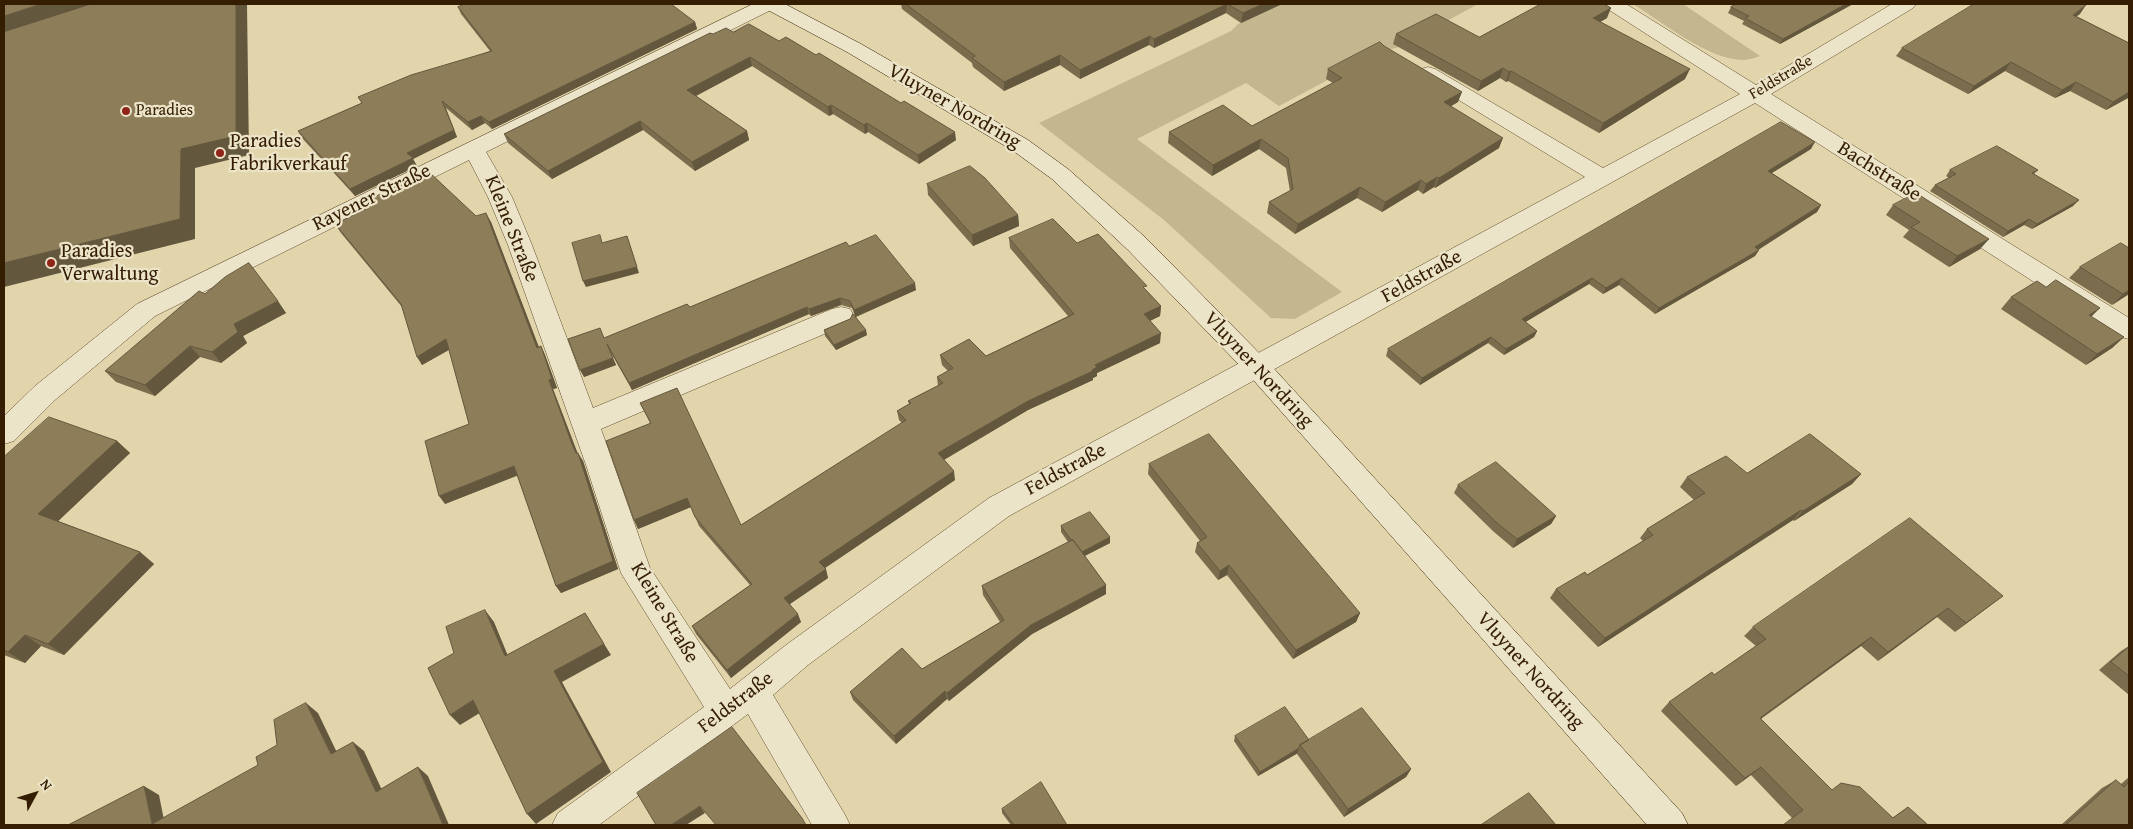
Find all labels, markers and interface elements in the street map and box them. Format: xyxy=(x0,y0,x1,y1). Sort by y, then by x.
street label: Feldstraße xyxy=(1746,52,1816,104)
street label: Vluyner Nordring xyxy=(883,59,1025,155)
place label: Paradies xyxy=(136,101,193,121)
marker: Paradies xyxy=(120,105,132,117)
place label: Paradies Fabrikverkauf xyxy=(230,130,347,177)
street label: Bachstraße xyxy=(1833,137,1925,207)
marker: Paradies Fabrikverkauf xyxy=(214,147,226,159)
street label: Rayener Straße xyxy=(309,159,435,237)
street label: Kleine Straße xyxy=(479,172,543,286)
place label: Paradies Verwaltung xyxy=(61,240,159,287)
street label: Feldstraße xyxy=(1378,245,1466,309)
marker: Paradies Verwaltung xyxy=(45,257,57,269)
street label: Vluyner Nordring xyxy=(1198,307,1318,433)
street label: Feldstraße xyxy=(1021,439,1111,501)
street label: Kleine Straße xyxy=(625,558,703,668)
street label: Vluyner Nordring xyxy=(1471,607,1589,735)
street label: Feldstraße xyxy=(694,667,778,739)
north arrow xyxy=(10,769,60,819)
text: N xyxy=(36,775,57,794)

